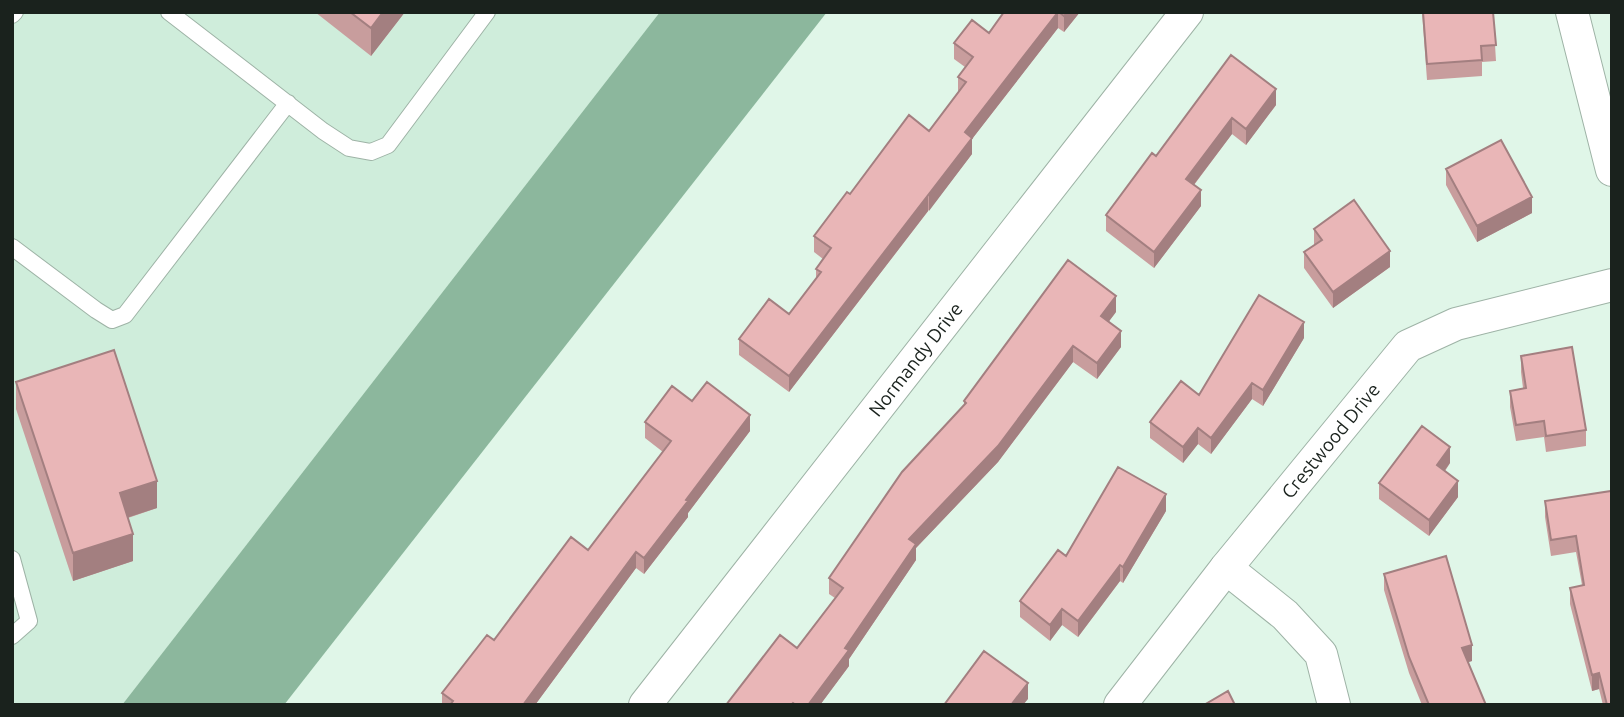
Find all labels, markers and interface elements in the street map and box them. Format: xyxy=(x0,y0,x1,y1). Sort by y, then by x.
street label: Normandy Drive xyxy=(864,298,967,421)
street label: Crestwood Drive xyxy=(1277,378,1384,503)

